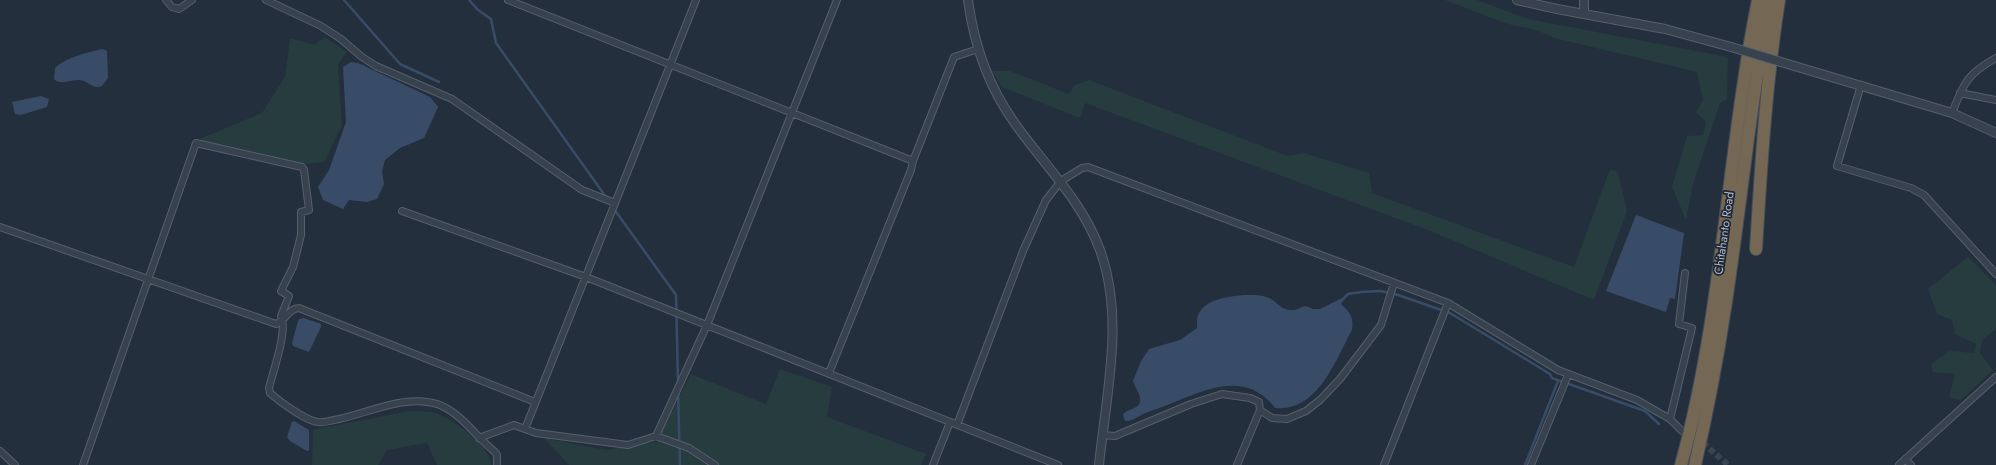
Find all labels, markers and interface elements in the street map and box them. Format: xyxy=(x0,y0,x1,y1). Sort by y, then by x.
street label: Chitahanto Road xyxy=(1709,190,1739,276)

